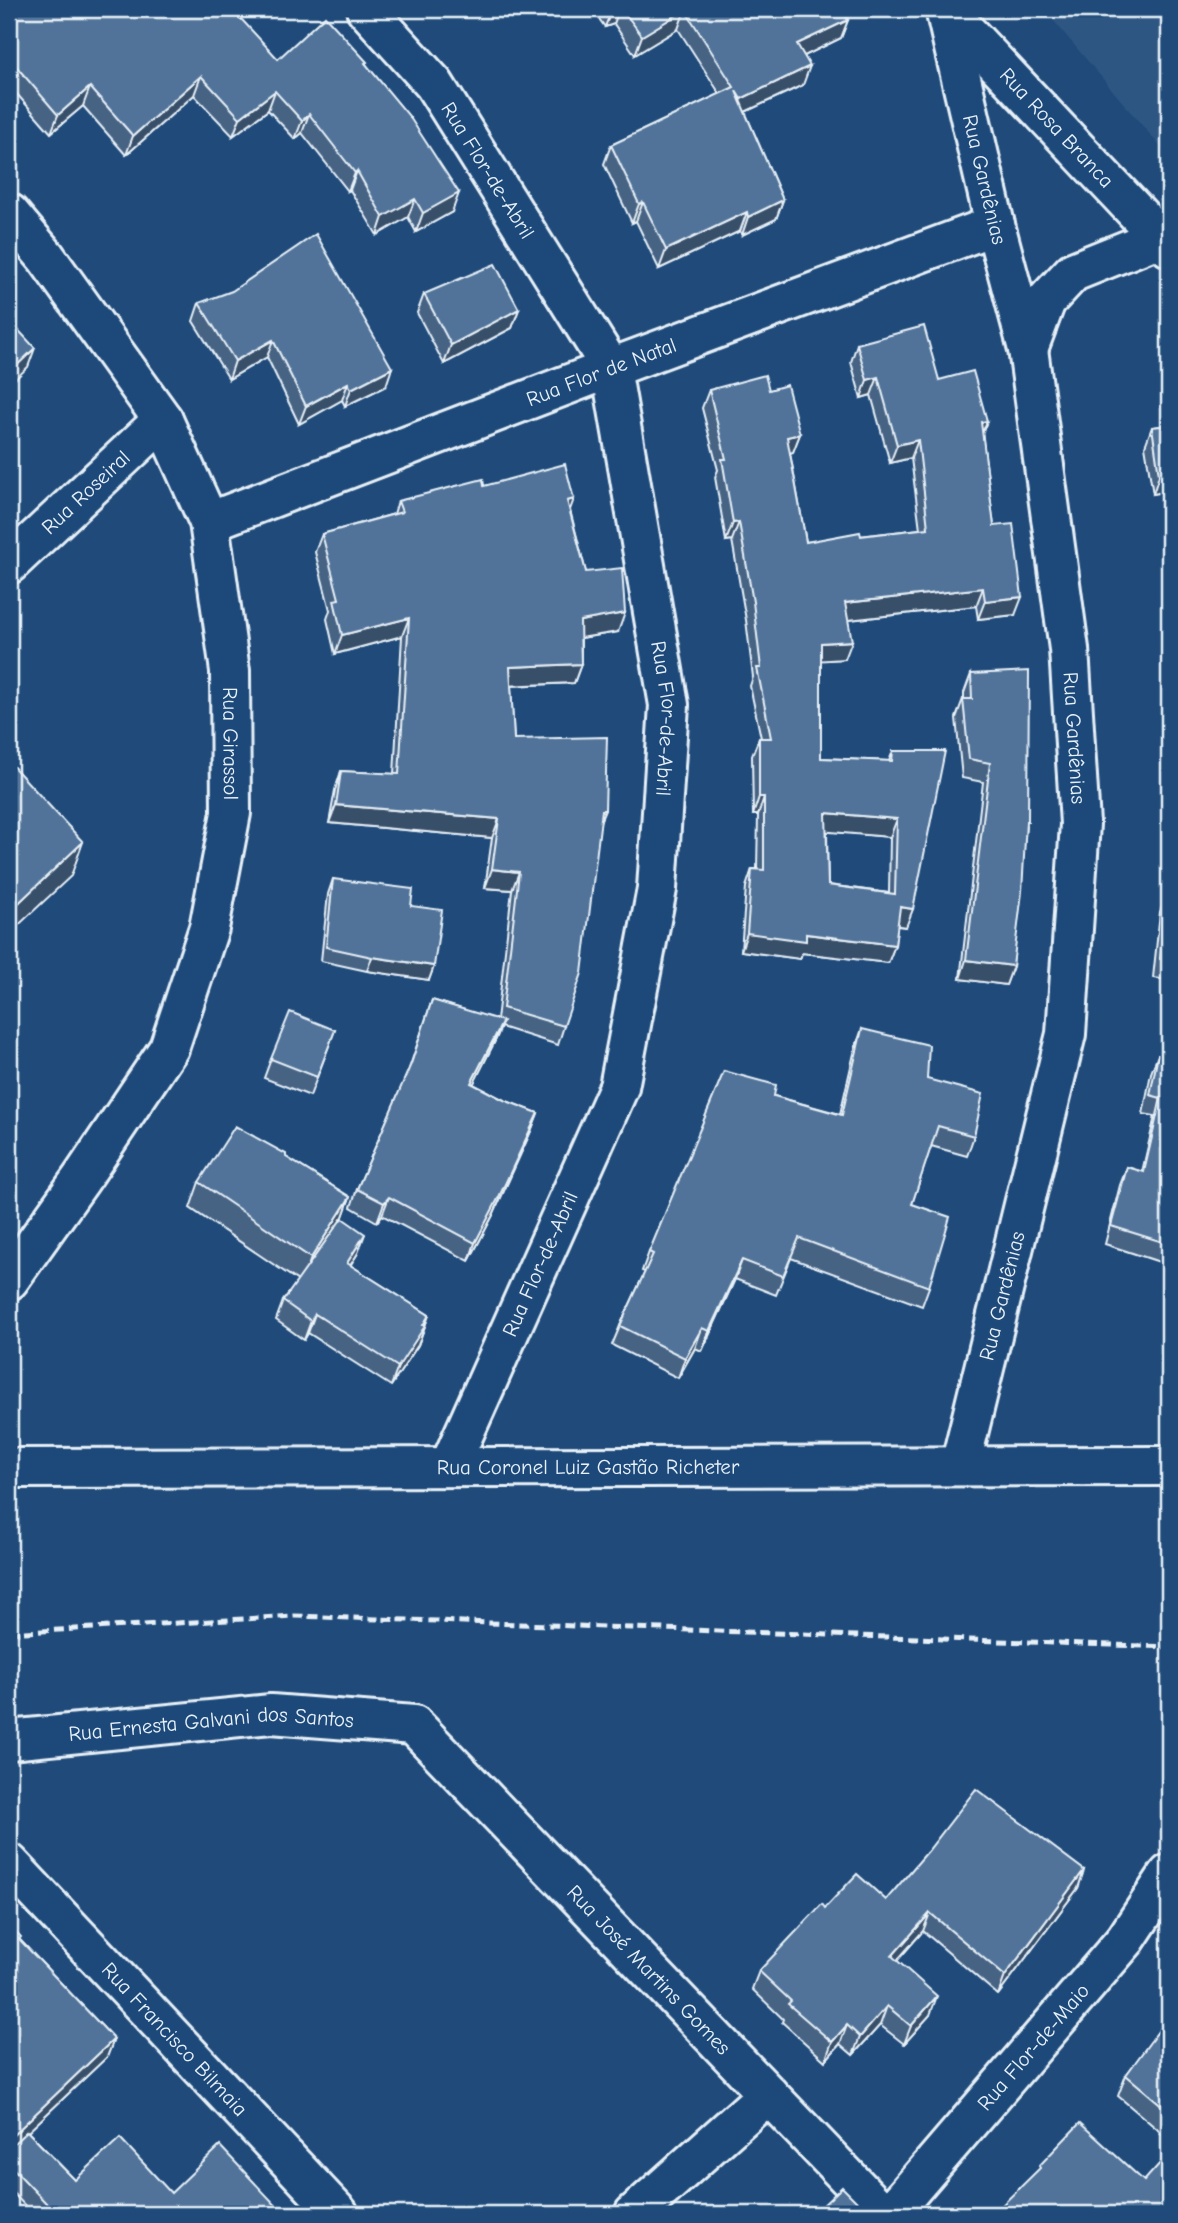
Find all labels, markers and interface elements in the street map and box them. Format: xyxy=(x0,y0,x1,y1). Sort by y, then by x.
street label: Rua Rosa Branca xyxy=(995,63,1119,192)
street label: Rua Flor-de-Abril xyxy=(436,98,539,243)
street label: Rua Gardênias xyxy=(958,112,1012,247)
street label: Rua Flor de Natal xyxy=(523,333,680,411)
street label: Rua Roseiral xyxy=(37,445,135,539)
street label: Rua Flor-de-Abril xyxy=(646,639,682,797)
street label: Rua Gardênias xyxy=(1058,671,1091,805)
street label: Rua Girassol xyxy=(218,687,243,800)
street label: Rua Flor-de-Abril xyxy=(497,1188,583,1340)
street label: Rua Gardênias xyxy=(974,1229,1030,1363)
street label: Rua Coronel Luiz Gastão Richeter xyxy=(437,1455,740,1479)
street label: Rua Ernesta Galvani dos Santos xyxy=(67,1702,355,1746)
street label: Rua José Martins Gomes xyxy=(562,1880,736,2060)
street label: Rua Francisco Bilmaia xyxy=(97,1958,253,2121)
street label: Rua Flor-de-Maio xyxy=(972,1979,1094,2115)

